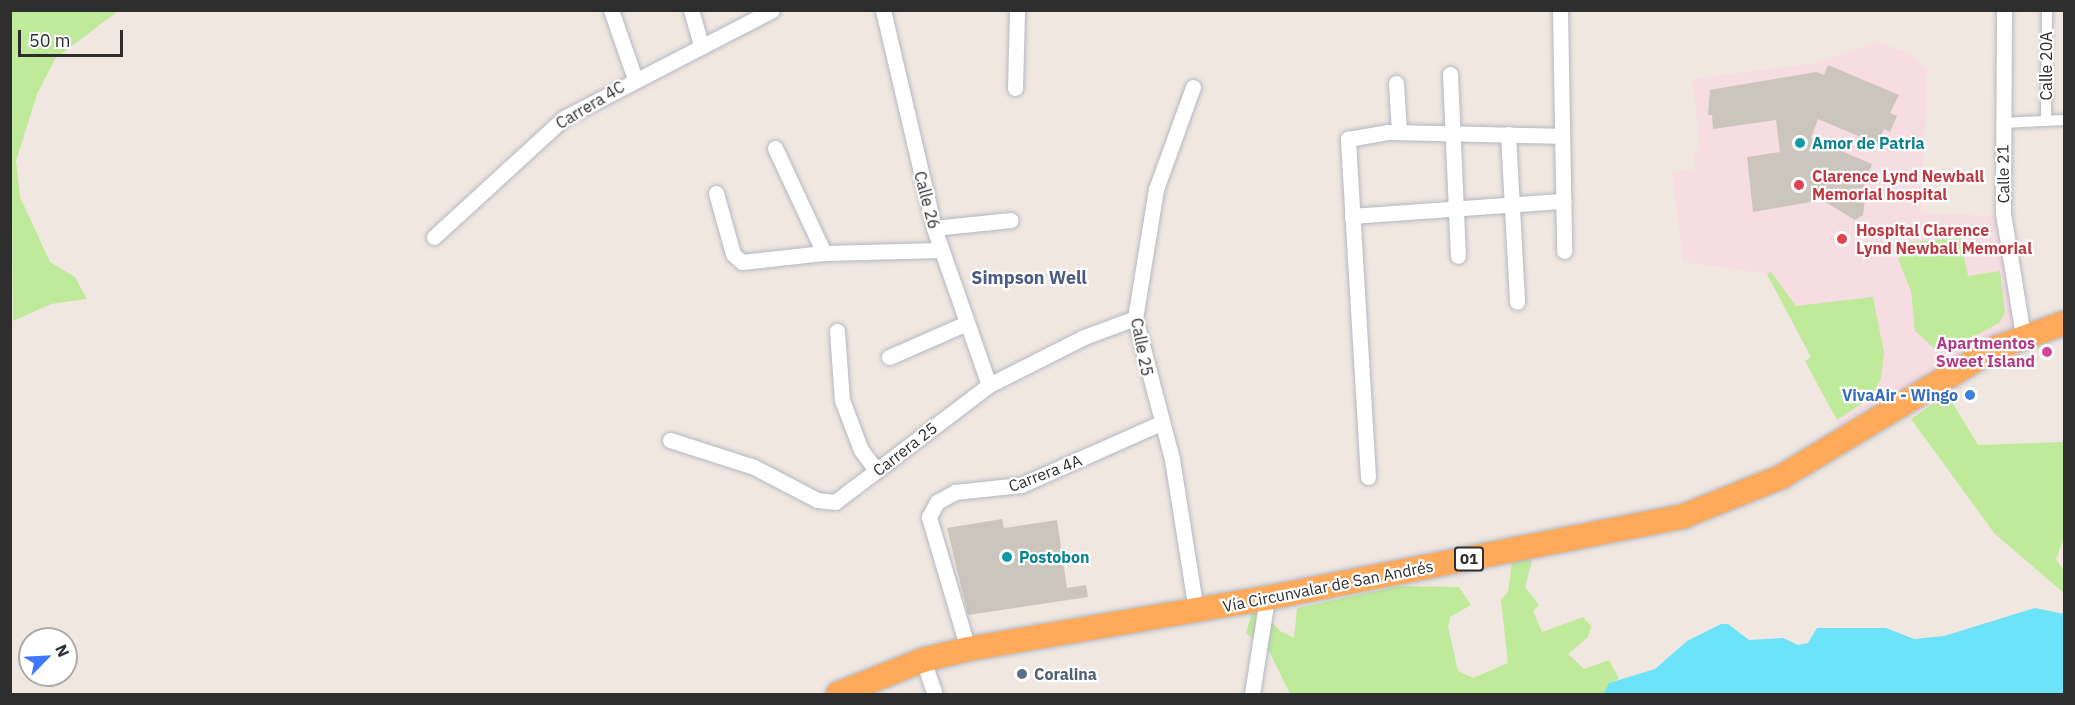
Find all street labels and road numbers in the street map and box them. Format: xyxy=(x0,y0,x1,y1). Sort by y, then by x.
street label: Calle 20A xyxy=(2036,31,2056,101)
street label: Carrera 4C xyxy=(552,77,628,133)
street label: Calle 21 xyxy=(1993,144,2013,204)
street label: Calle 26 xyxy=(910,169,944,231)
street label: Calle 25 xyxy=(1127,316,1157,378)
street label: Carrera 25 xyxy=(869,418,941,480)
street label: Carrera 4A xyxy=(1006,450,1084,496)
road number: 01 xyxy=(1454,547,1484,571)
street label: Vía Circunvalar de San Andrés xyxy=(1221,556,1435,616)

